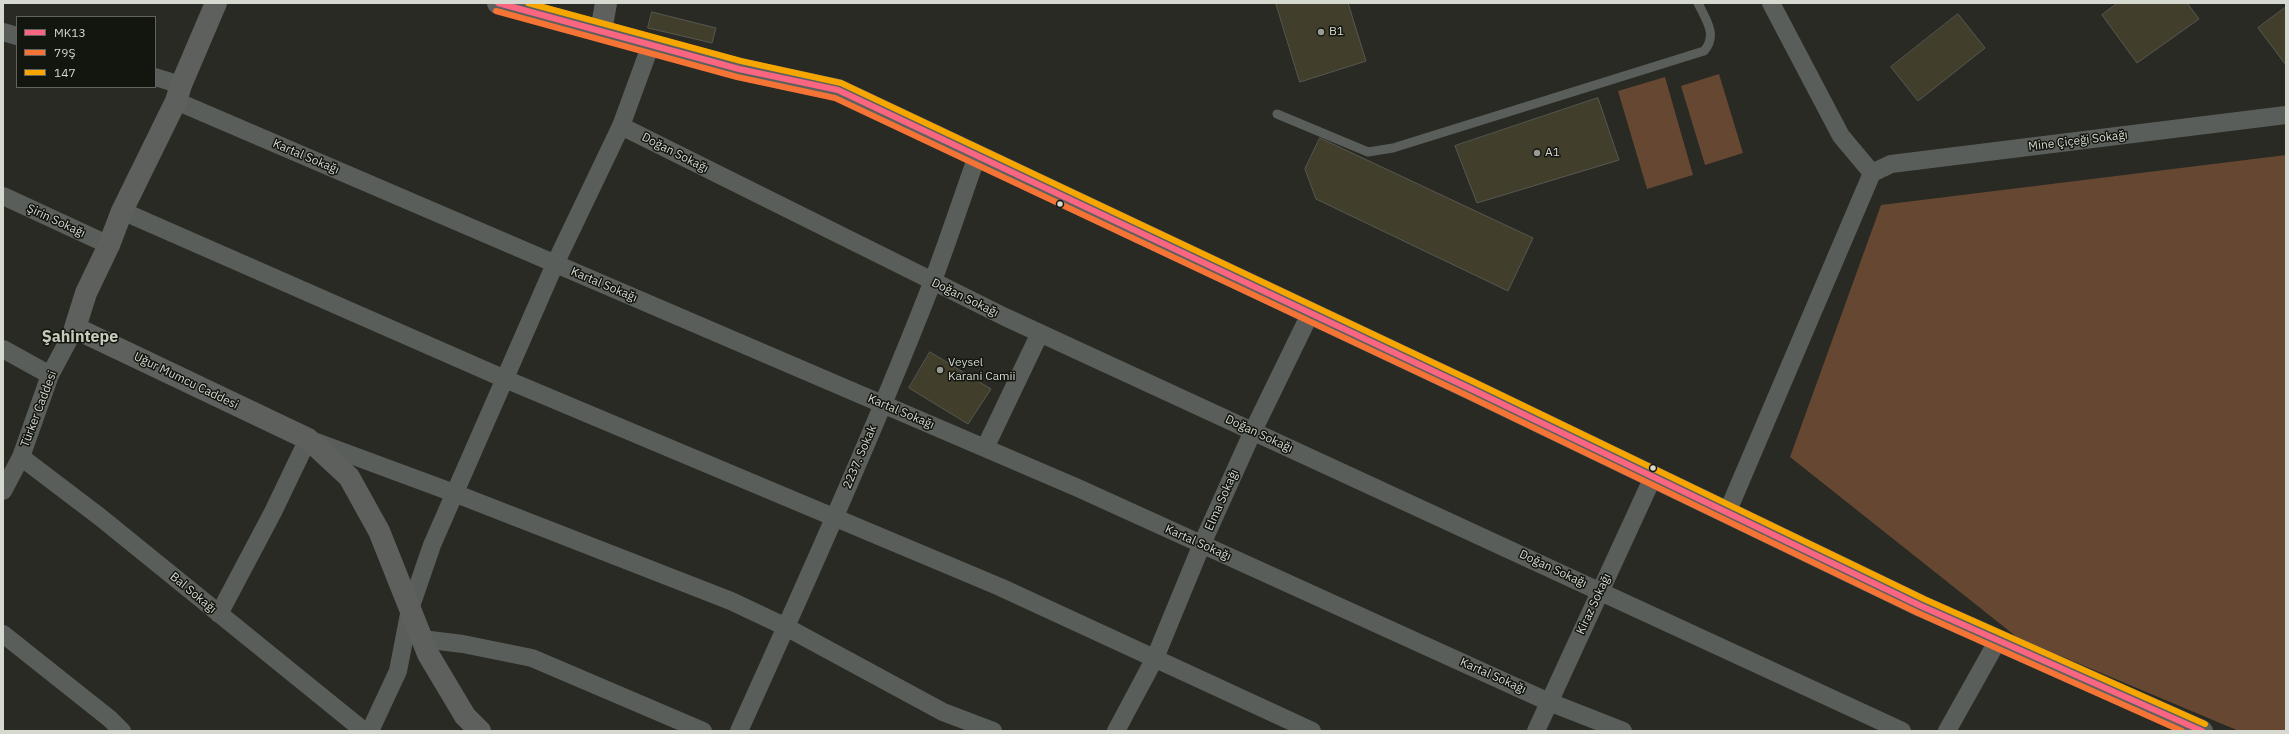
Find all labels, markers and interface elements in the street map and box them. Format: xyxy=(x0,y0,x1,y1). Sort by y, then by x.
legend xyxy=(16,16,156,88)
text: MK13 xyxy=(54,25,86,40)
place label: B1 xyxy=(1329,25,1344,39)
marker: B1 xyxy=(1316,27,1326,37)
text: 79Ş xyxy=(54,45,75,60)
text: 147 xyxy=(54,65,76,80)
street label: Mine Çiçeği Sokağı xyxy=(2028,128,2128,154)
street label: Doğan Sokağı xyxy=(639,130,711,176)
street label: Kartal Sokağı xyxy=(271,137,341,177)
place label: A1 xyxy=(1545,146,1560,160)
marker: A1 xyxy=(1532,148,1542,158)
unlabelled marker xyxy=(1055,199,1065,209)
street label: Şirin Sokağı xyxy=(25,201,87,241)
street label: Kartal Sokağı xyxy=(569,265,639,305)
street label: Doğan Sokağı xyxy=(929,276,1001,320)
district label: Şahintepe xyxy=(42,327,118,347)
street label: Uğur Mumcu Caddesi xyxy=(131,349,241,413)
place label: Veysel Karani Camii xyxy=(948,356,1016,384)
marker: Veysel Karani Camii xyxy=(935,365,945,375)
street label: Türker Caddesi xyxy=(18,369,60,449)
street label: Kartal Sokağı xyxy=(866,392,936,432)
street label: Doğan Sokağı xyxy=(1223,412,1295,456)
street label: 2237. Sokak xyxy=(840,423,880,491)
unlabelled marker xyxy=(1648,463,1658,473)
street label: Elma Sokağı xyxy=(1202,467,1242,533)
street label: Kartal Sokağı xyxy=(1163,522,1233,564)
street label: Doğan Sokağı xyxy=(1517,547,1589,591)
street label: Bal Sokağı xyxy=(167,569,219,617)
street label: Kiraz Sokağı xyxy=(1574,571,1614,637)
street label: Kartal Sokağı xyxy=(1458,655,1528,697)

